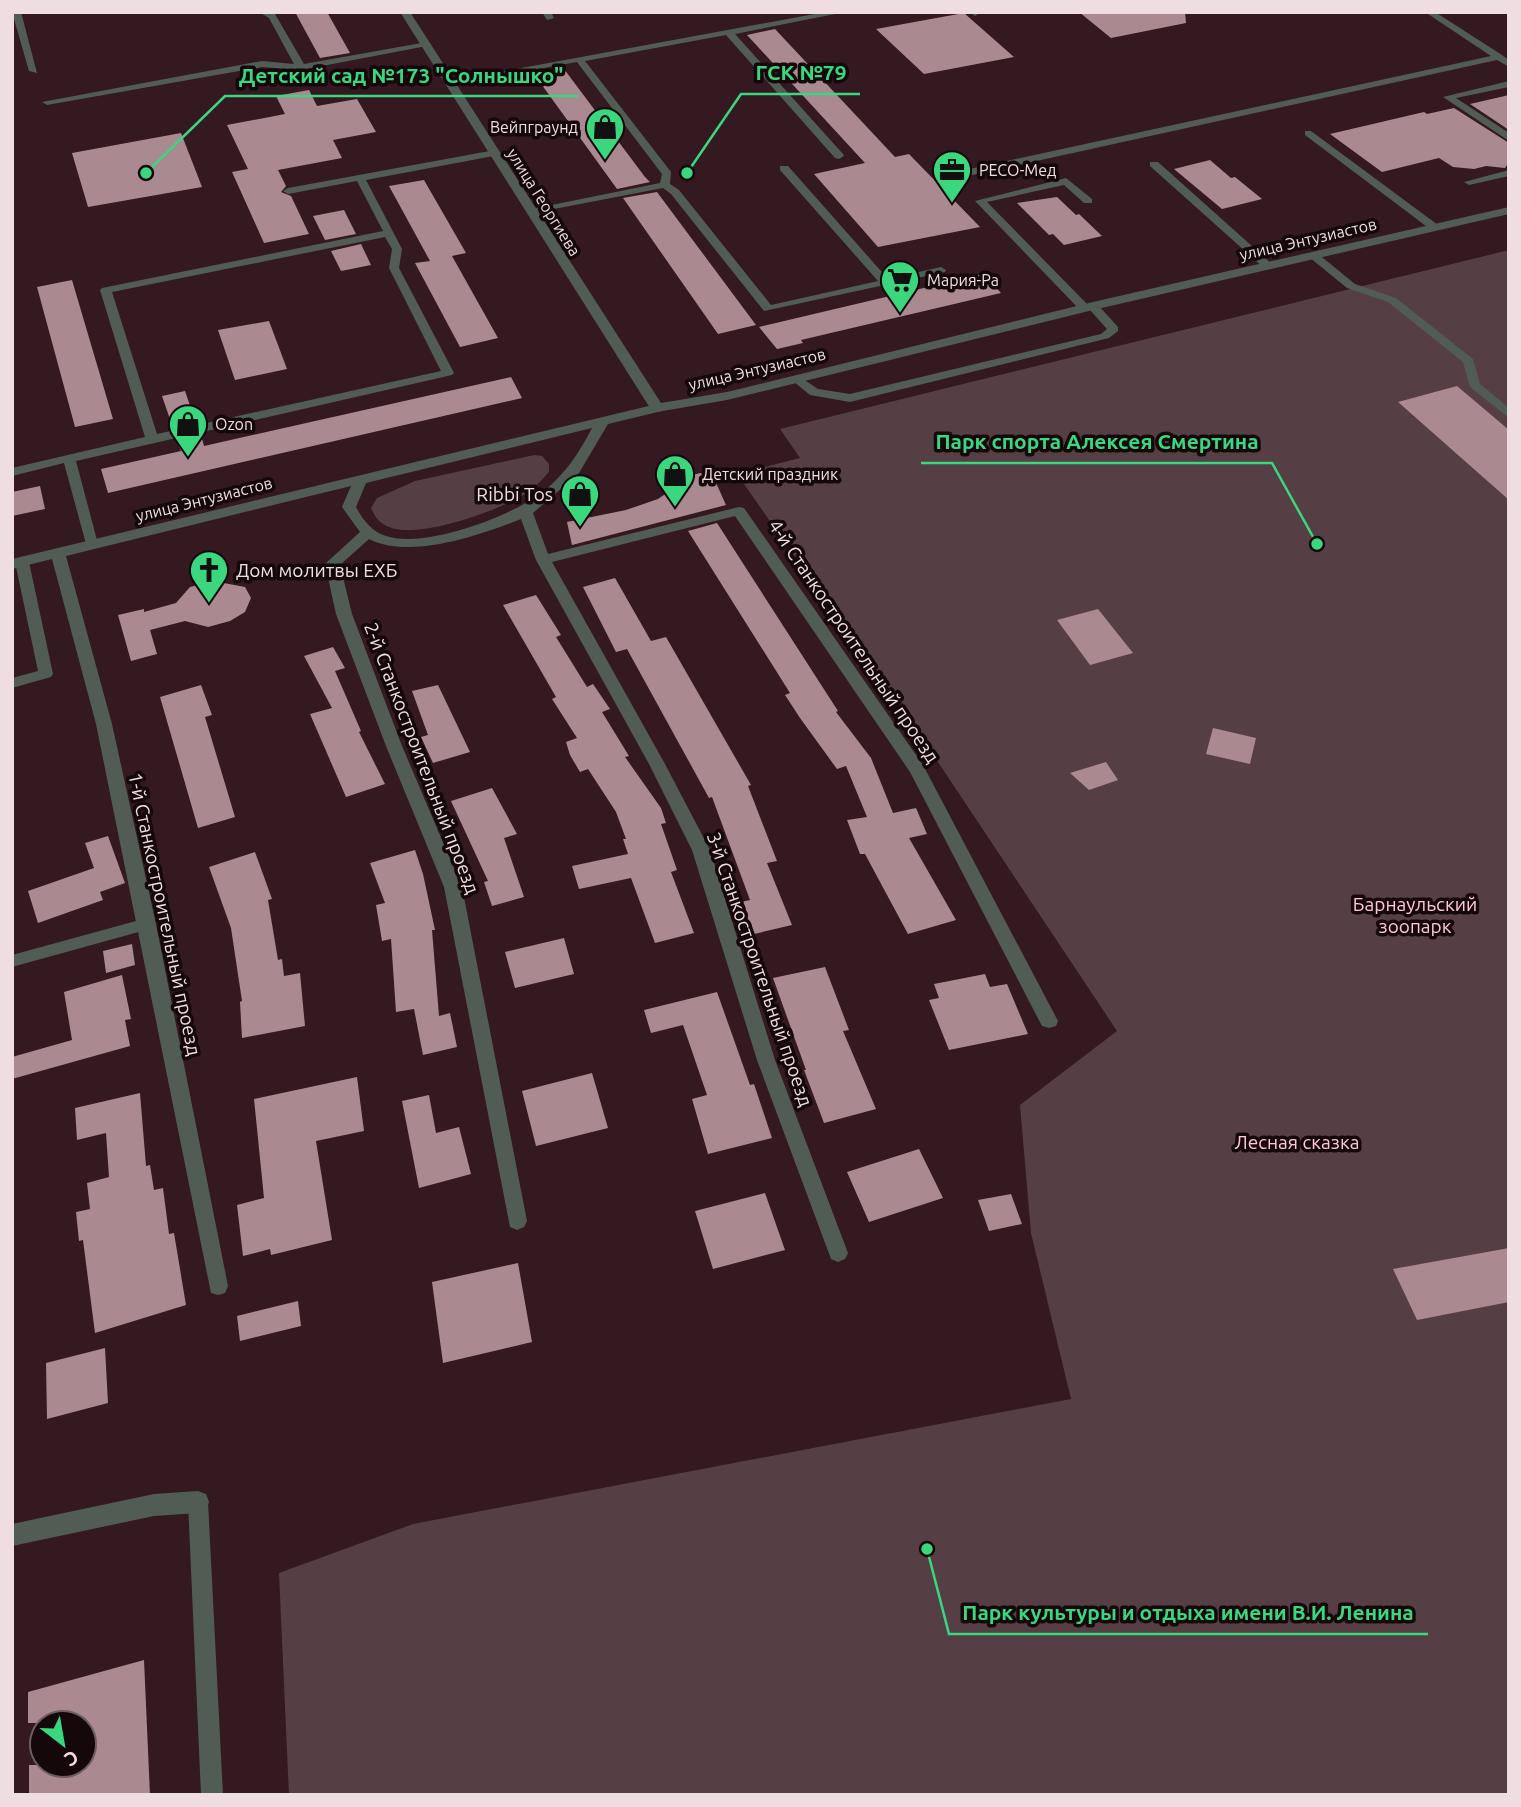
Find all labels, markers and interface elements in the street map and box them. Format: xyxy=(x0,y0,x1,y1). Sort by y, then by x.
callout: ГСК №79 xyxy=(741,52,860,94)
callout: Детский сад №173 "Солнышко" xyxy=(225,54,578,96)
text: ГСК №79 xyxy=(755,60,847,84)
text: Детский сад №173 "Солнышко" xyxy=(239,63,563,87)
shop icon: Вейпграунд xyxy=(584,106,626,161)
place label: Вейпграунд xyxy=(490,118,578,136)
street label: улица Георгиева xyxy=(504,145,584,259)
office icon: РЕСО-Мед xyxy=(931,149,973,204)
place label: РЕСО-Мед xyxy=(979,161,1056,179)
street label: улица Энтузиастов xyxy=(1238,214,1378,264)
supermarket icon: Мария-Ра xyxy=(879,259,921,314)
place label: Мария-Ра xyxy=(927,271,999,289)
street label: улица Энтузиастов xyxy=(687,344,827,394)
shop icon: Ozon xyxy=(167,403,209,458)
place label: Ozon xyxy=(215,415,253,433)
callout: Парк спорта Алексея Смертина xyxy=(921,421,1272,463)
text: Парк спорта Алексея Смертина xyxy=(935,429,1259,453)
shop icon: Детский праздник xyxy=(654,453,696,508)
place label: Детский праздник xyxy=(702,465,838,483)
street label: улица Энтузиастов xyxy=(134,473,274,525)
shop icon: Ribbi Tos xyxy=(559,473,601,528)
place label: Ribbi Tos xyxy=(476,483,553,505)
street label: 4-й Станкостроительный проезд xyxy=(764,515,944,767)
church icon: Дом молитвы ЕХБ xyxy=(188,549,230,604)
place label: Дом молитвы ЕХБ xyxy=(236,559,397,581)
street label: 2-й Станкостроительный проезд xyxy=(360,619,484,897)
street label: 1-й Станкостроительный проезд xyxy=(124,771,206,1057)
street label: 3-й Станкостроительный проезд xyxy=(703,829,817,1109)
park label: Барнаульский зоопарк xyxy=(1353,893,1477,937)
park label: Лесная сказка xyxy=(1235,1131,1359,1153)
callout: Парк культуры и отдыха имени В.И. Ленина xyxy=(949,1592,1428,1634)
text: Парк культуры и отдыха имени В.И. Ленина xyxy=(962,1600,1414,1624)
north arrow xyxy=(28,1709,98,1779)
text: С xyxy=(61,1746,83,1771)

